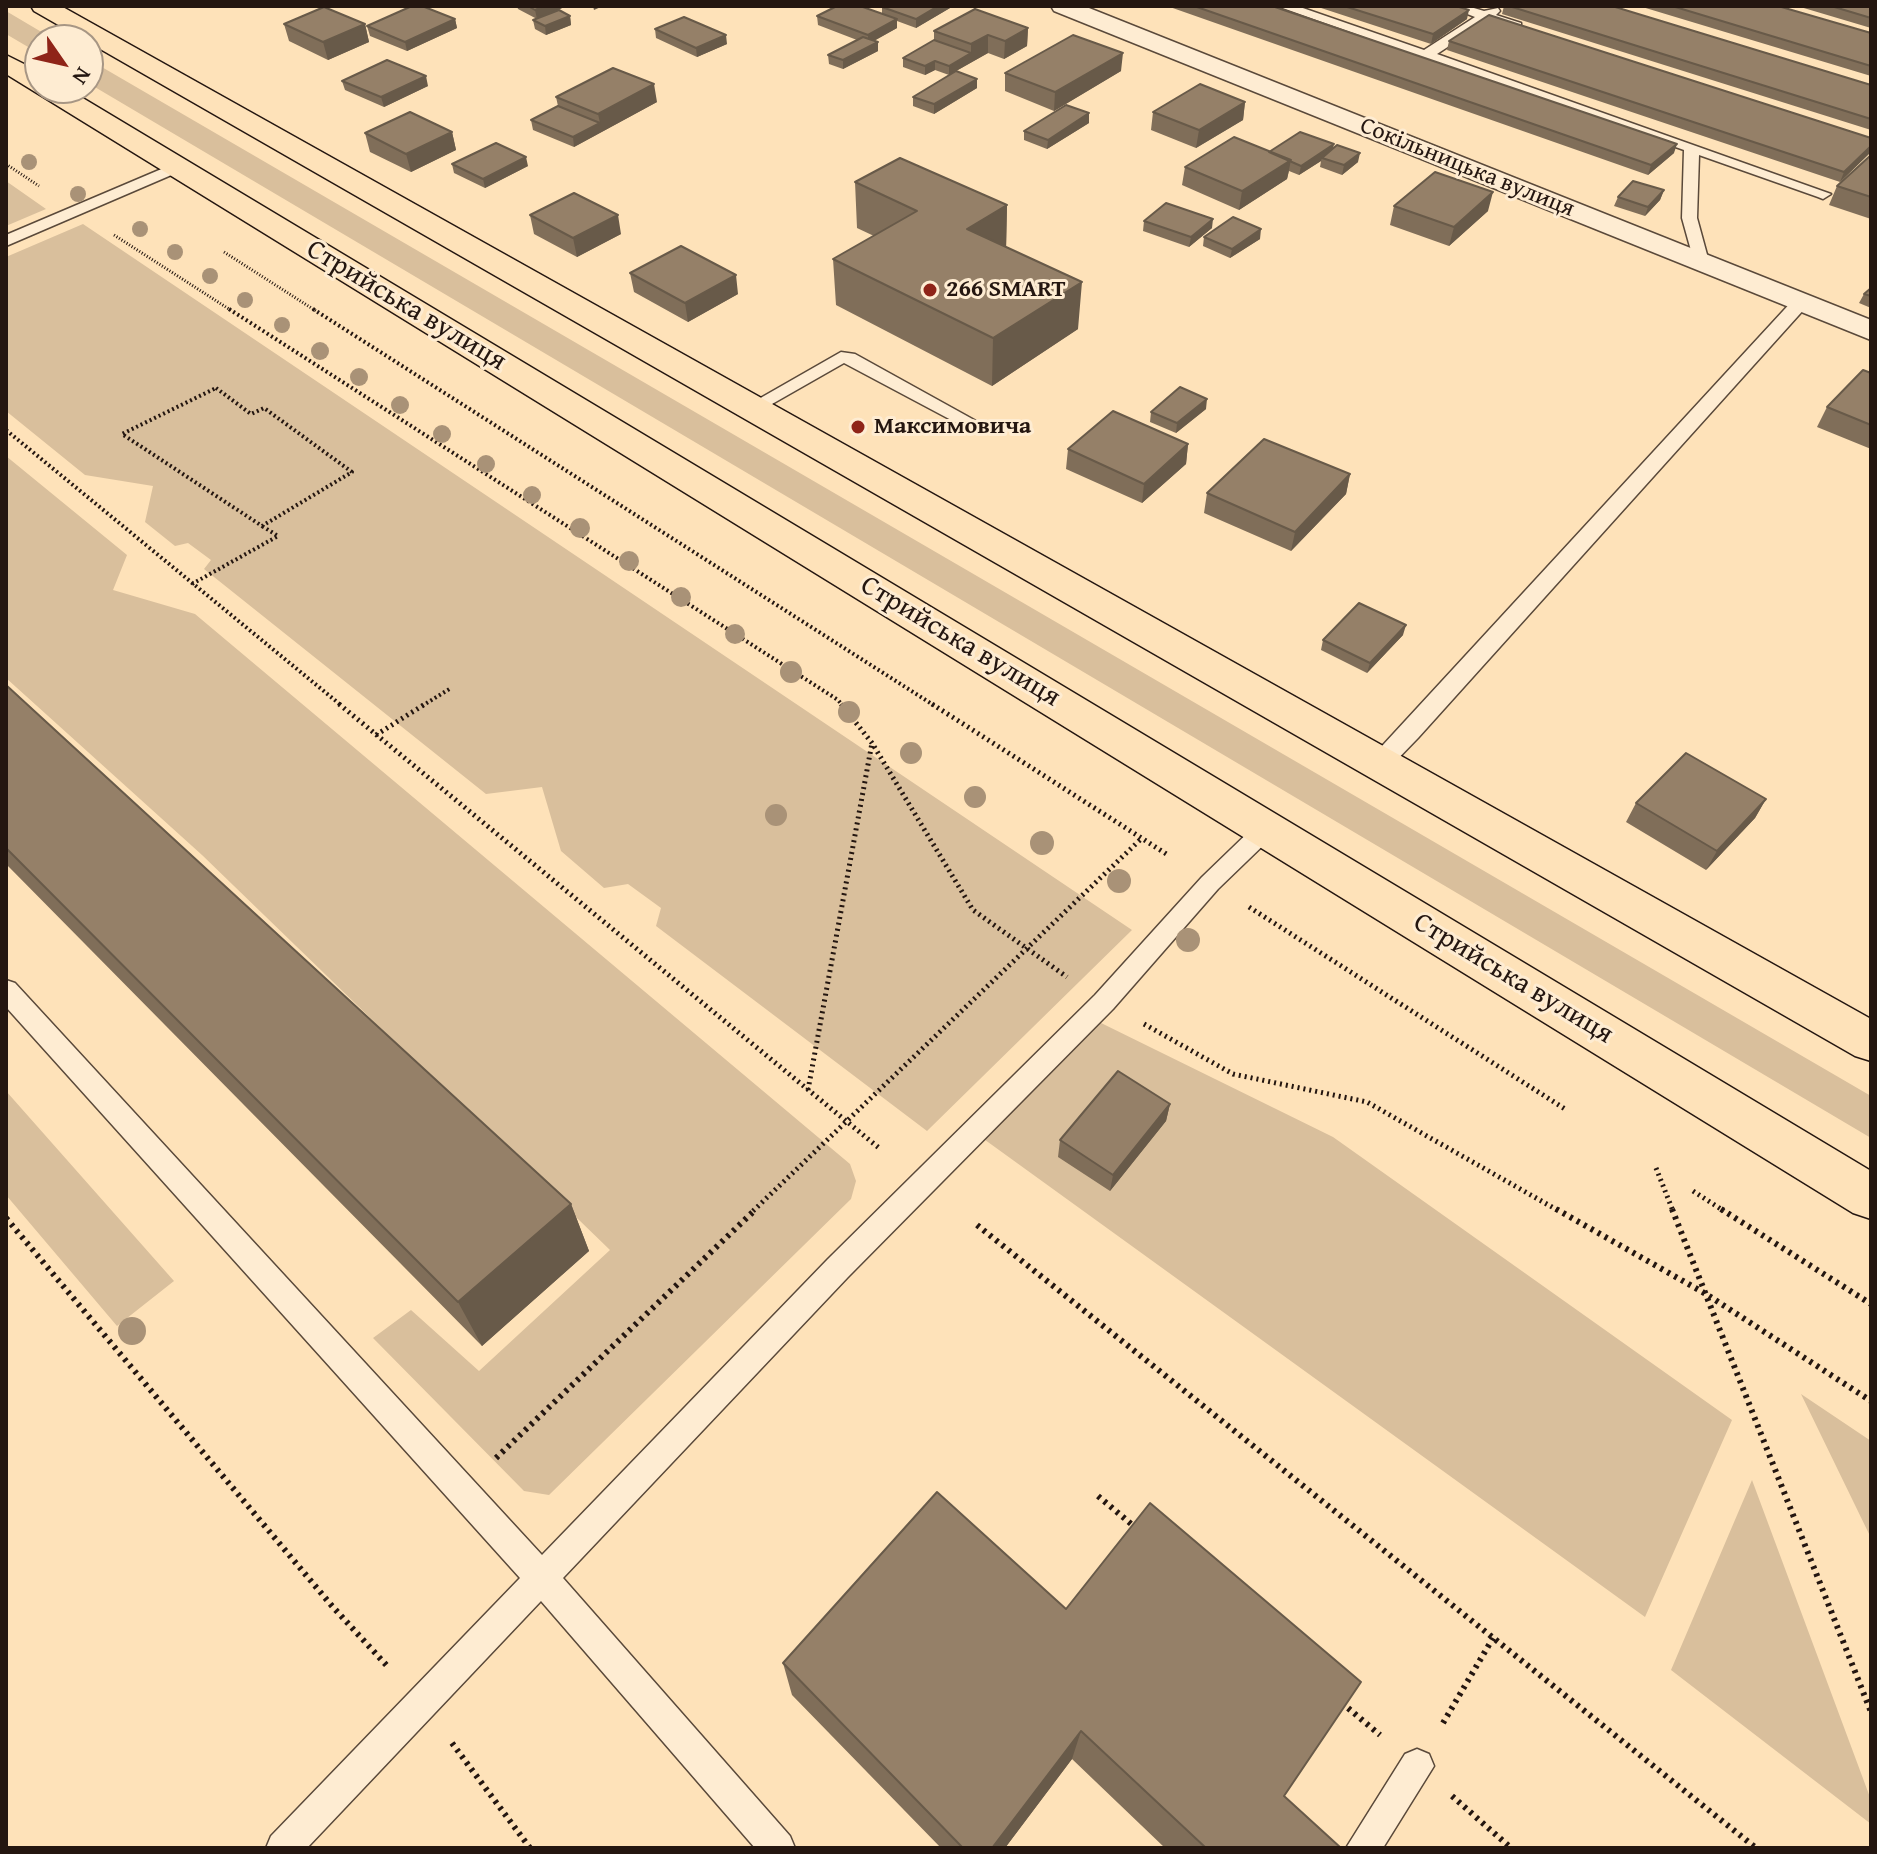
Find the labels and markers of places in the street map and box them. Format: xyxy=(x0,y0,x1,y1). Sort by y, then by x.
place label: 266 SMART xyxy=(946,276,1066,304)
marker: 266 SMART xyxy=(921,281,939,299)
place label: Максимовича xyxy=(874,413,1031,441)
marker: Максимовича xyxy=(849,418,867,436)

